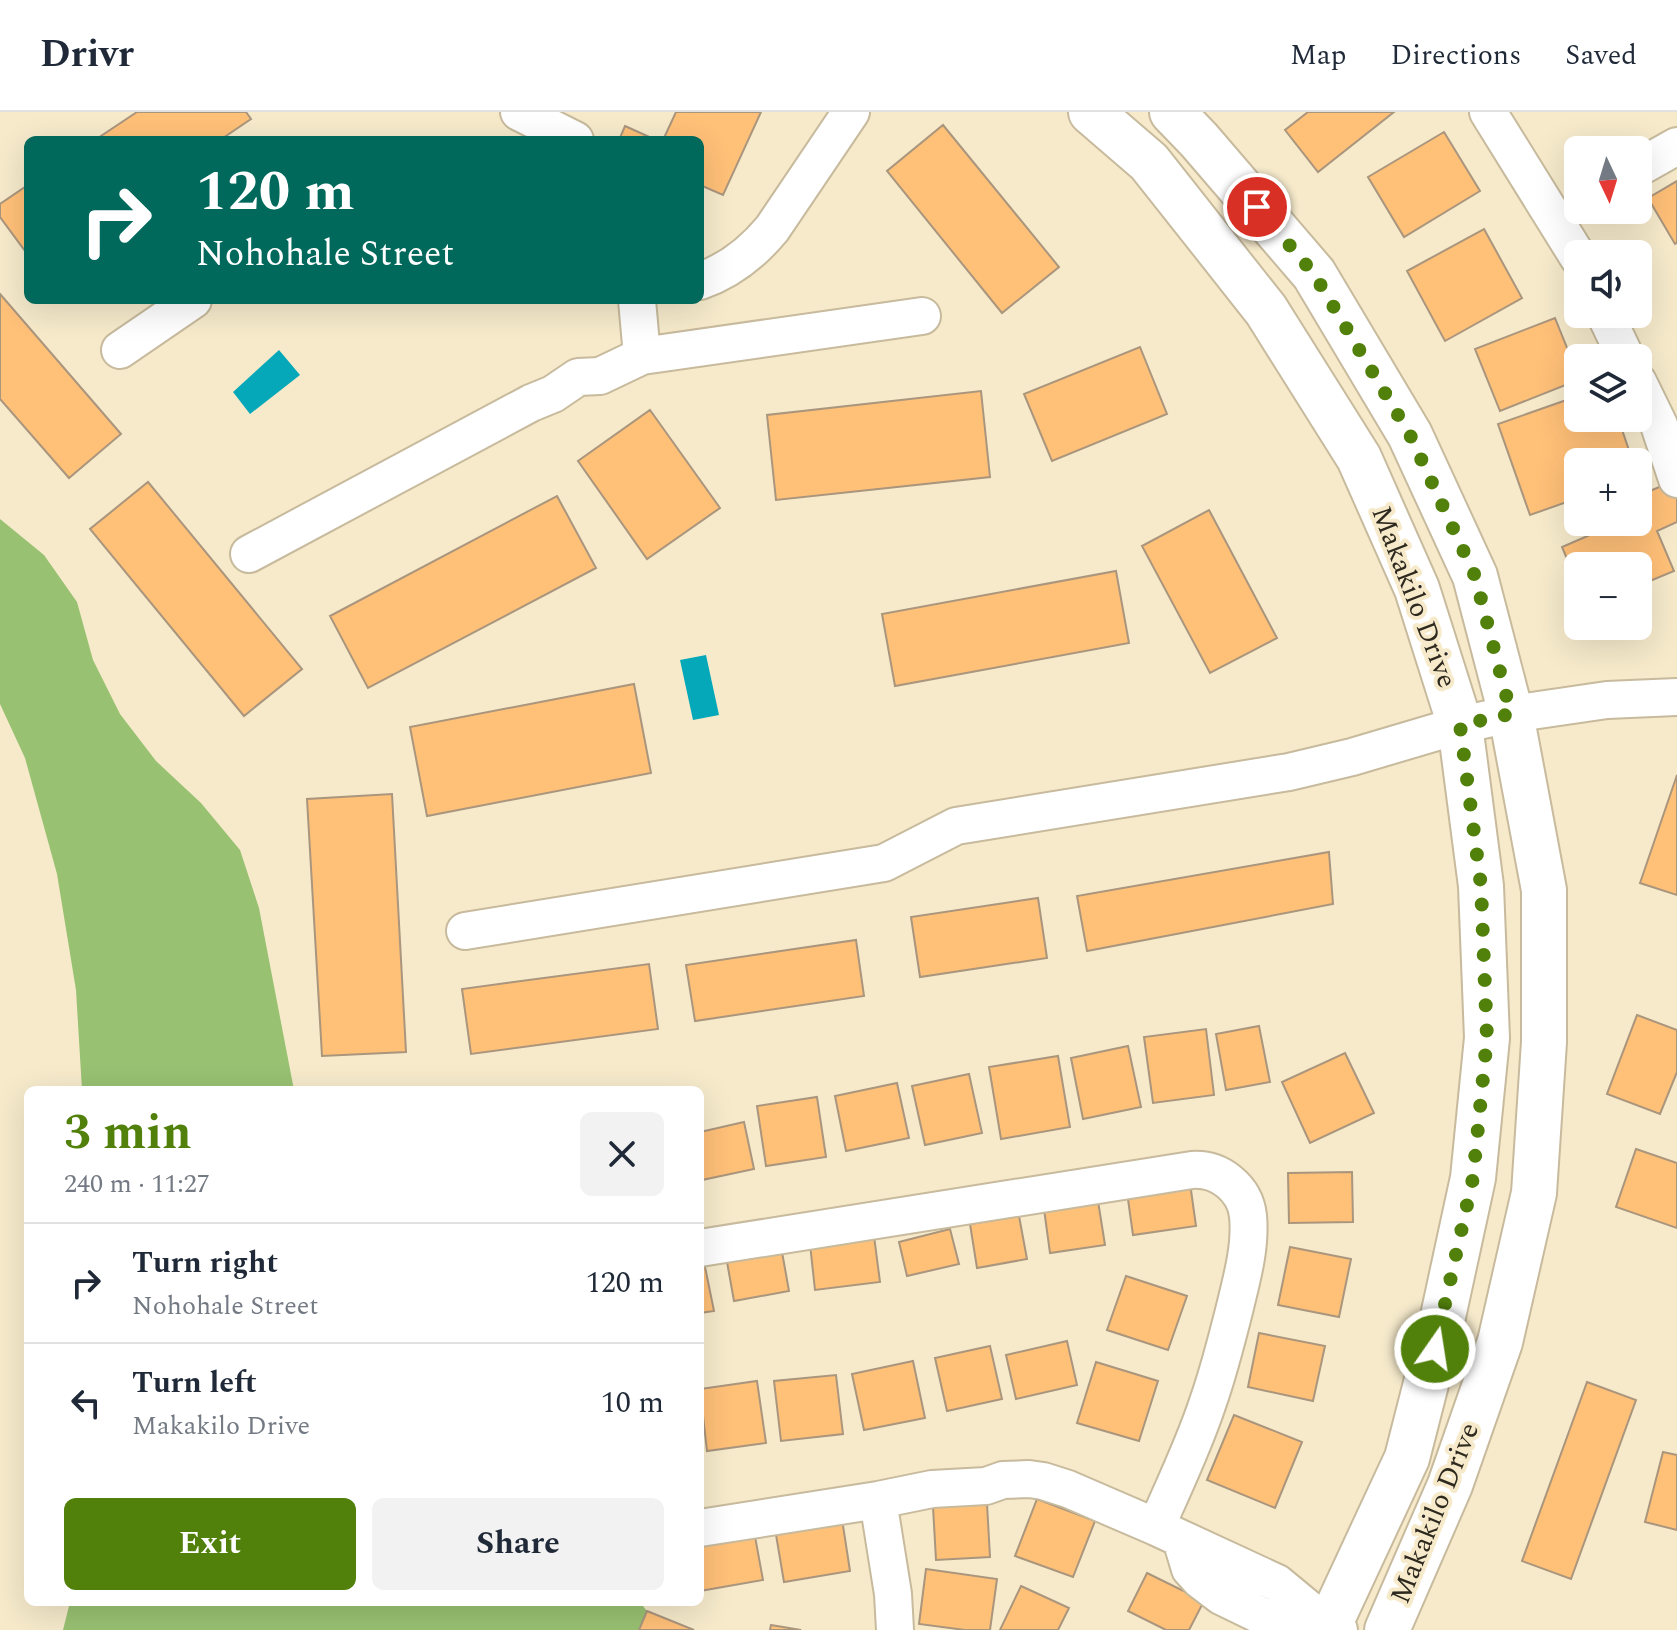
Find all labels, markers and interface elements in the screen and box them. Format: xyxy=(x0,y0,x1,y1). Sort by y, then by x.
text: Drivr xyxy=(40,26,134,84)
text: Map xyxy=(1290,34,1347,77)
text: Directions xyxy=(1391,34,1521,77)
text: Saved xyxy=(1565,34,1637,77)
north arrow xyxy=(1564,136,1652,224)
map controls xyxy=(1564,136,1652,640)
text: 120 m xyxy=(196,150,355,235)
icon: right xyxy=(64,168,168,272)
pin xyxy=(1223,173,1291,241)
icon: arrive xyxy=(1235,185,1279,229)
text: Nohohale Street xyxy=(196,227,454,282)
button: sound xyxy=(1564,240,1652,328)
button: layers xyxy=(1564,344,1652,432)
button: + xyxy=(1564,448,1652,536)
street label: Makakilo Drive xyxy=(1360,500,1468,694)
button: − xyxy=(1564,552,1652,640)
text: 3 min xyxy=(64,1097,192,1170)
button: close xyxy=(580,1112,664,1196)
text: 240 m · 11:27 xyxy=(64,1164,210,1204)
text: Turn right xyxy=(132,1240,278,1286)
text: 120 m xyxy=(586,1260,664,1306)
icon: right xyxy=(64,1261,108,1305)
text: Nohohale Street xyxy=(132,1286,319,1326)
position arrow xyxy=(1393,1307,1477,1391)
text: Turn left xyxy=(132,1360,257,1406)
text: 10 m xyxy=(601,1380,664,1426)
icon: left xyxy=(64,1381,108,1425)
text: Makakilo Drive xyxy=(132,1406,310,1446)
street label: Makakilo Drive xyxy=(1379,1416,1491,1610)
button: Exit xyxy=(64,1498,356,1590)
button: Share xyxy=(372,1498,664,1590)

